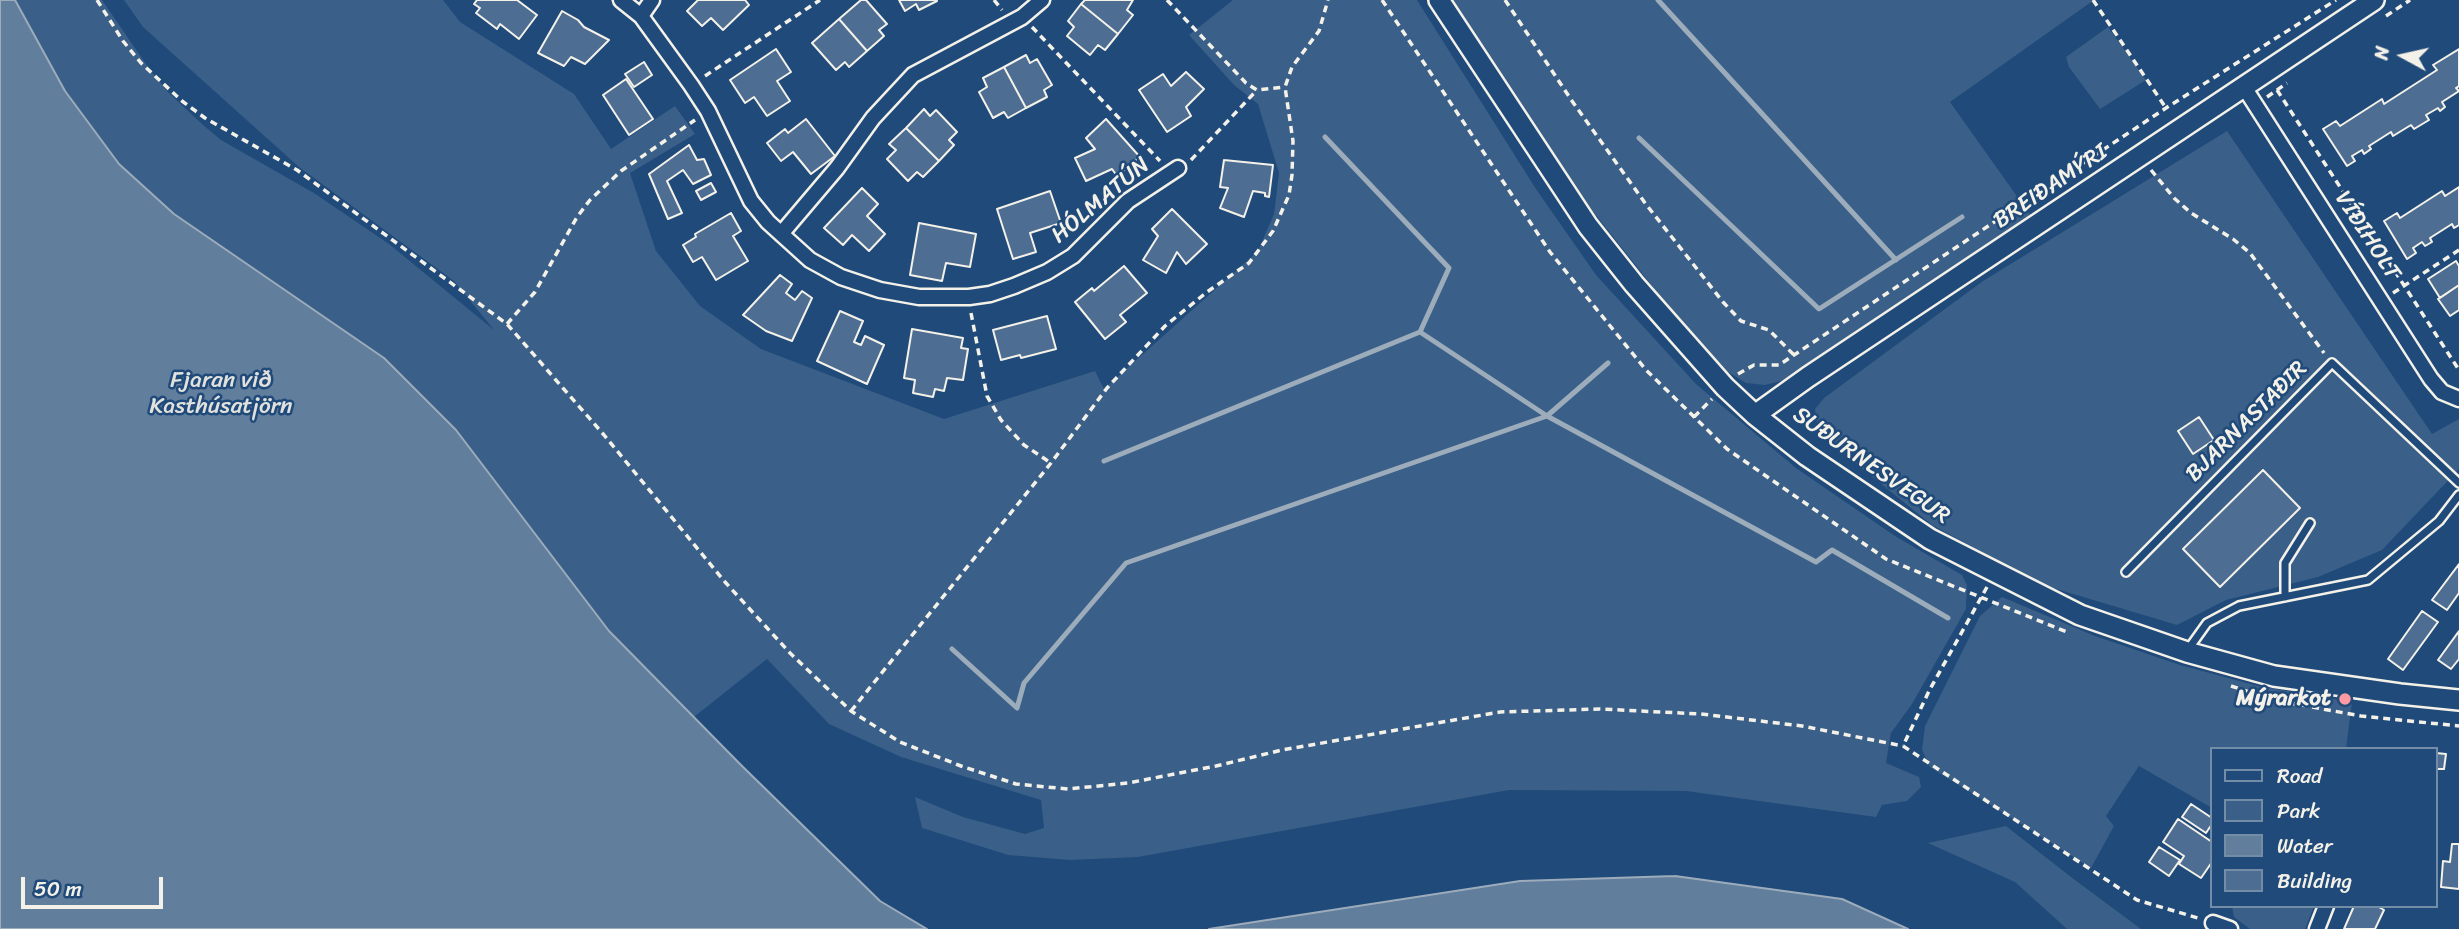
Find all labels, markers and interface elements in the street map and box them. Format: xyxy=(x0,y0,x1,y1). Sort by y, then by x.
north arrow xyxy=(2368,21,2438,91)
text: N xyxy=(2364,44,2399,62)
street label: BREIÐAMÝRI xyxy=(1989,139,2113,235)
street label: HÓLMATÚN xyxy=(1046,152,1156,250)
street label: VÍÐIHOLT xyxy=(2328,186,2406,286)
street label: BJARNASTAÐIR xyxy=(2181,356,2313,488)
park label: Fjaran við Kasthúsatjörn xyxy=(150,367,292,421)
street label: SUÐURNESVEGUR xyxy=(1787,401,1955,531)
place label: Mýrarkot xyxy=(2236,685,2331,713)
marker: Mýrarkot xyxy=(2337,691,2353,707)
legend xyxy=(2210,747,2438,908)
text: Road xyxy=(2277,757,2322,795)
text: Park xyxy=(2277,792,2320,830)
text: Water xyxy=(2277,827,2332,865)
scale bar xyxy=(24,862,166,906)
text: Building xyxy=(2277,862,2352,900)
text: 50 m xyxy=(34,870,82,908)

